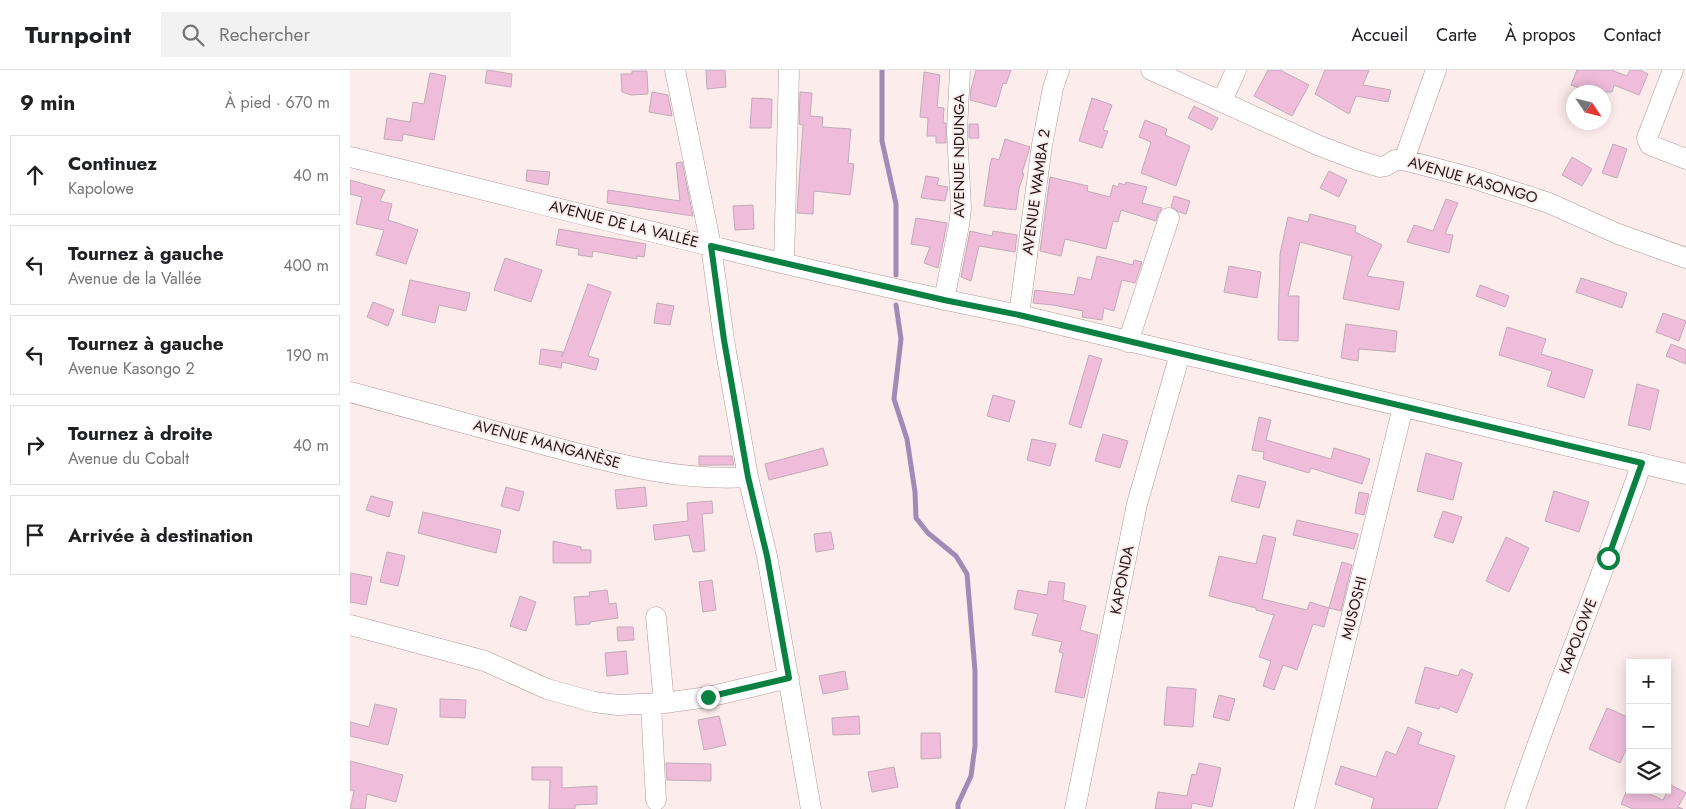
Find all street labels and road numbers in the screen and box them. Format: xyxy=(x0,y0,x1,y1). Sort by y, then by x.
street label: AVENUE NDUNGA xyxy=(948,94,970,218)
street label: AVENUE WAMBA 2 xyxy=(1016,128,1056,256)
street label: AVENUE KASONGO xyxy=(1406,151,1541,209)
street label: AVENUE DE LA VALLÉE xyxy=(547,195,701,253)
street label: AVENUE MANGANÈSE xyxy=(471,414,623,474)
street label: KAPONDA xyxy=(1105,544,1139,616)
street label: MUSOSHI xyxy=(1336,574,1372,642)
street label: KAPOLOWE xyxy=(1554,595,1602,677)

